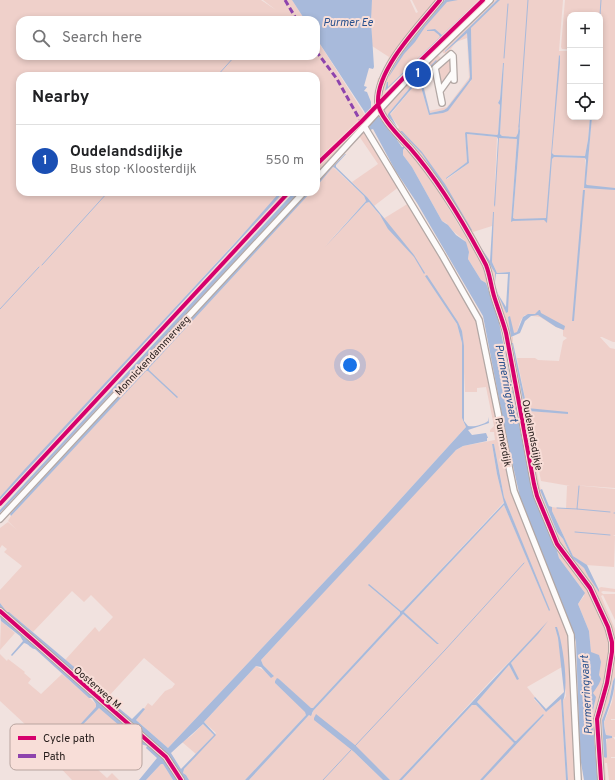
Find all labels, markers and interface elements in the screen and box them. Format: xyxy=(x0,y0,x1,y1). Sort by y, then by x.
map controls xyxy=(567,12,603,120)
button: + xyxy=(567,12,603,48)
search box xyxy=(16,16,320,60)
water label: Purmer Ee xyxy=(323,16,373,30)
icon: search xyxy=(30,27,52,49)
text: Search here xyxy=(62,29,142,48)
button: − xyxy=(567,48,603,84)
pin: 1 xyxy=(405,59,431,89)
button: locate xyxy=(567,84,603,120)
text: Nearby xyxy=(32,87,89,109)
text: Oudelandsdijkje xyxy=(70,143,183,162)
text: 1 xyxy=(42,153,48,169)
text: 550 m xyxy=(265,153,304,169)
text: Bus stop · Kloosterdijk xyxy=(70,162,197,178)
street label: Monnickendammerweg xyxy=(113,313,194,399)
water label: Purmerringvaart xyxy=(492,343,521,425)
your location xyxy=(340,355,360,375)
street label: Oudelandsdijkje xyxy=(518,399,545,472)
street label: Purmerdijk xyxy=(491,417,514,468)
water label: Purmerringvaart xyxy=(578,654,596,735)
street label: Oosterweg M xyxy=(70,664,124,712)
legend xyxy=(10,724,142,770)
text: Cycle path xyxy=(43,732,95,746)
text: Path xyxy=(43,750,65,764)

